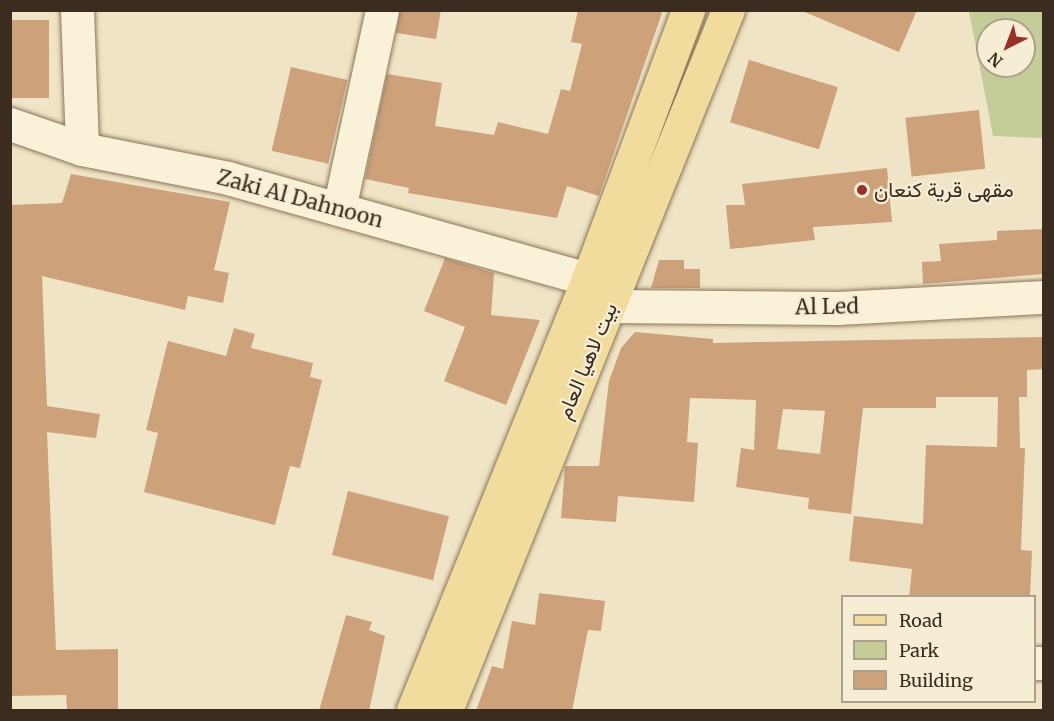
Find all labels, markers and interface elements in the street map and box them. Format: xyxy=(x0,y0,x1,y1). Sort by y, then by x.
north arrow xyxy=(976,18,1036,78)
text: N xyxy=(984,48,1007,72)
street label: Zaki Al Dahnoon xyxy=(214,165,386,233)
place label: مقهى قرية كنعان xyxy=(874,177,1014,203)
marker: مقهى قرية كنعان xyxy=(855,183,869,197)
street label: Al Led xyxy=(795,294,859,320)
street label: بيت لاهيا العام xyxy=(551,299,623,423)
legend xyxy=(841,595,1036,703)
text: Road xyxy=(899,609,943,632)
text: Park xyxy=(899,639,939,662)
text: Building xyxy=(899,669,973,692)

